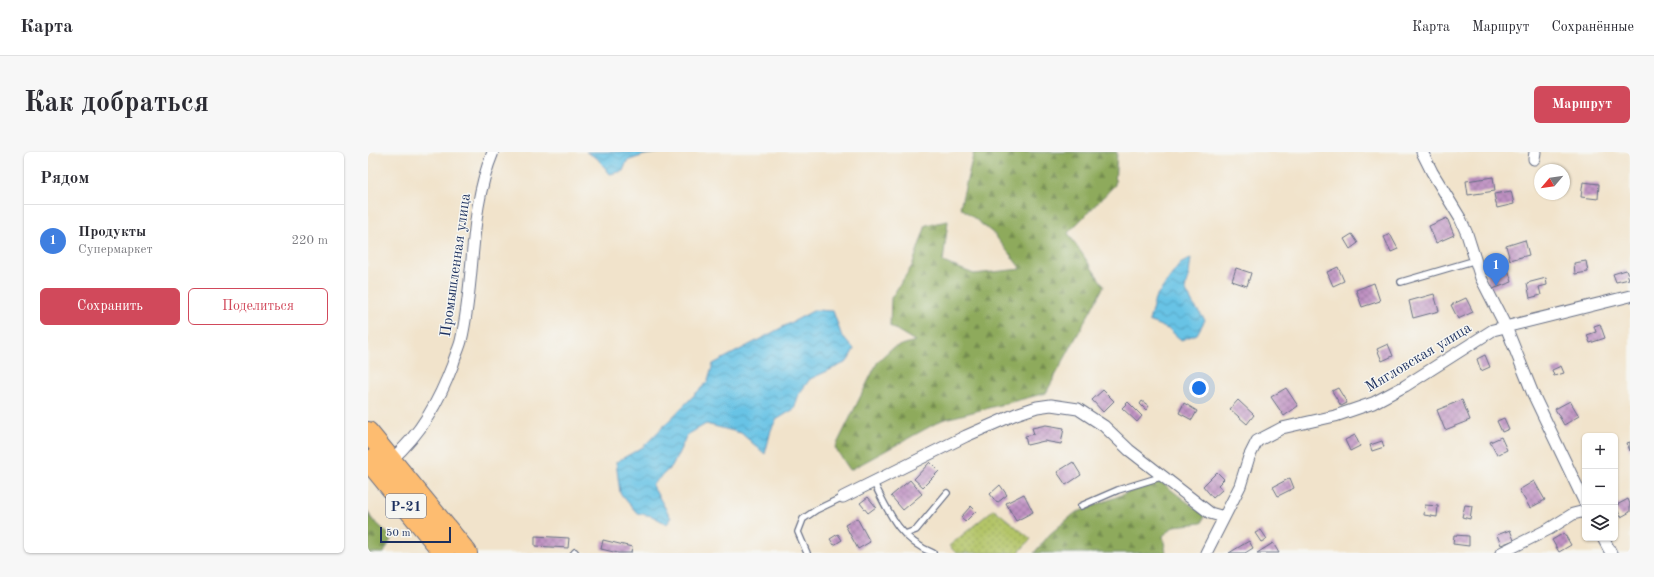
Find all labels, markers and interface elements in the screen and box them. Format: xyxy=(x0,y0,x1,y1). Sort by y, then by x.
text: Карта xyxy=(20,18,73,37)
text: Карта xyxy=(1412,20,1450,34)
text: Маршрут xyxy=(1472,20,1529,34)
text: Сохранённые xyxy=(1551,20,1634,34)
button: Маршрут xyxy=(1534,86,1630,123)
text: Как добраться xyxy=(24,90,209,118)
north arrow xyxy=(1534,164,1570,200)
text: Рядом xyxy=(40,170,89,187)
street label: Промышленная улица xyxy=(439,192,474,338)
text: Продукты xyxy=(78,225,146,240)
text: 1 xyxy=(49,234,57,247)
text: 220 m xyxy=(291,234,328,247)
text: Супермаркет xyxy=(78,243,153,256)
pin: 1 xyxy=(1483,253,1509,286)
button: Сохранить xyxy=(40,288,180,325)
button: Поделиться xyxy=(188,288,328,325)
street label: Мягловская улица xyxy=(1363,320,1475,396)
your location xyxy=(1189,378,1209,398)
map controls xyxy=(1582,433,1618,541)
button: + xyxy=(1582,433,1618,469)
button: − xyxy=(1582,469,1618,505)
road number: Р-21 xyxy=(386,494,426,518)
button: layers xyxy=(1582,505,1618,541)
scale bar xyxy=(380,525,451,544)
text: 50 m xyxy=(386,528,411,539)

